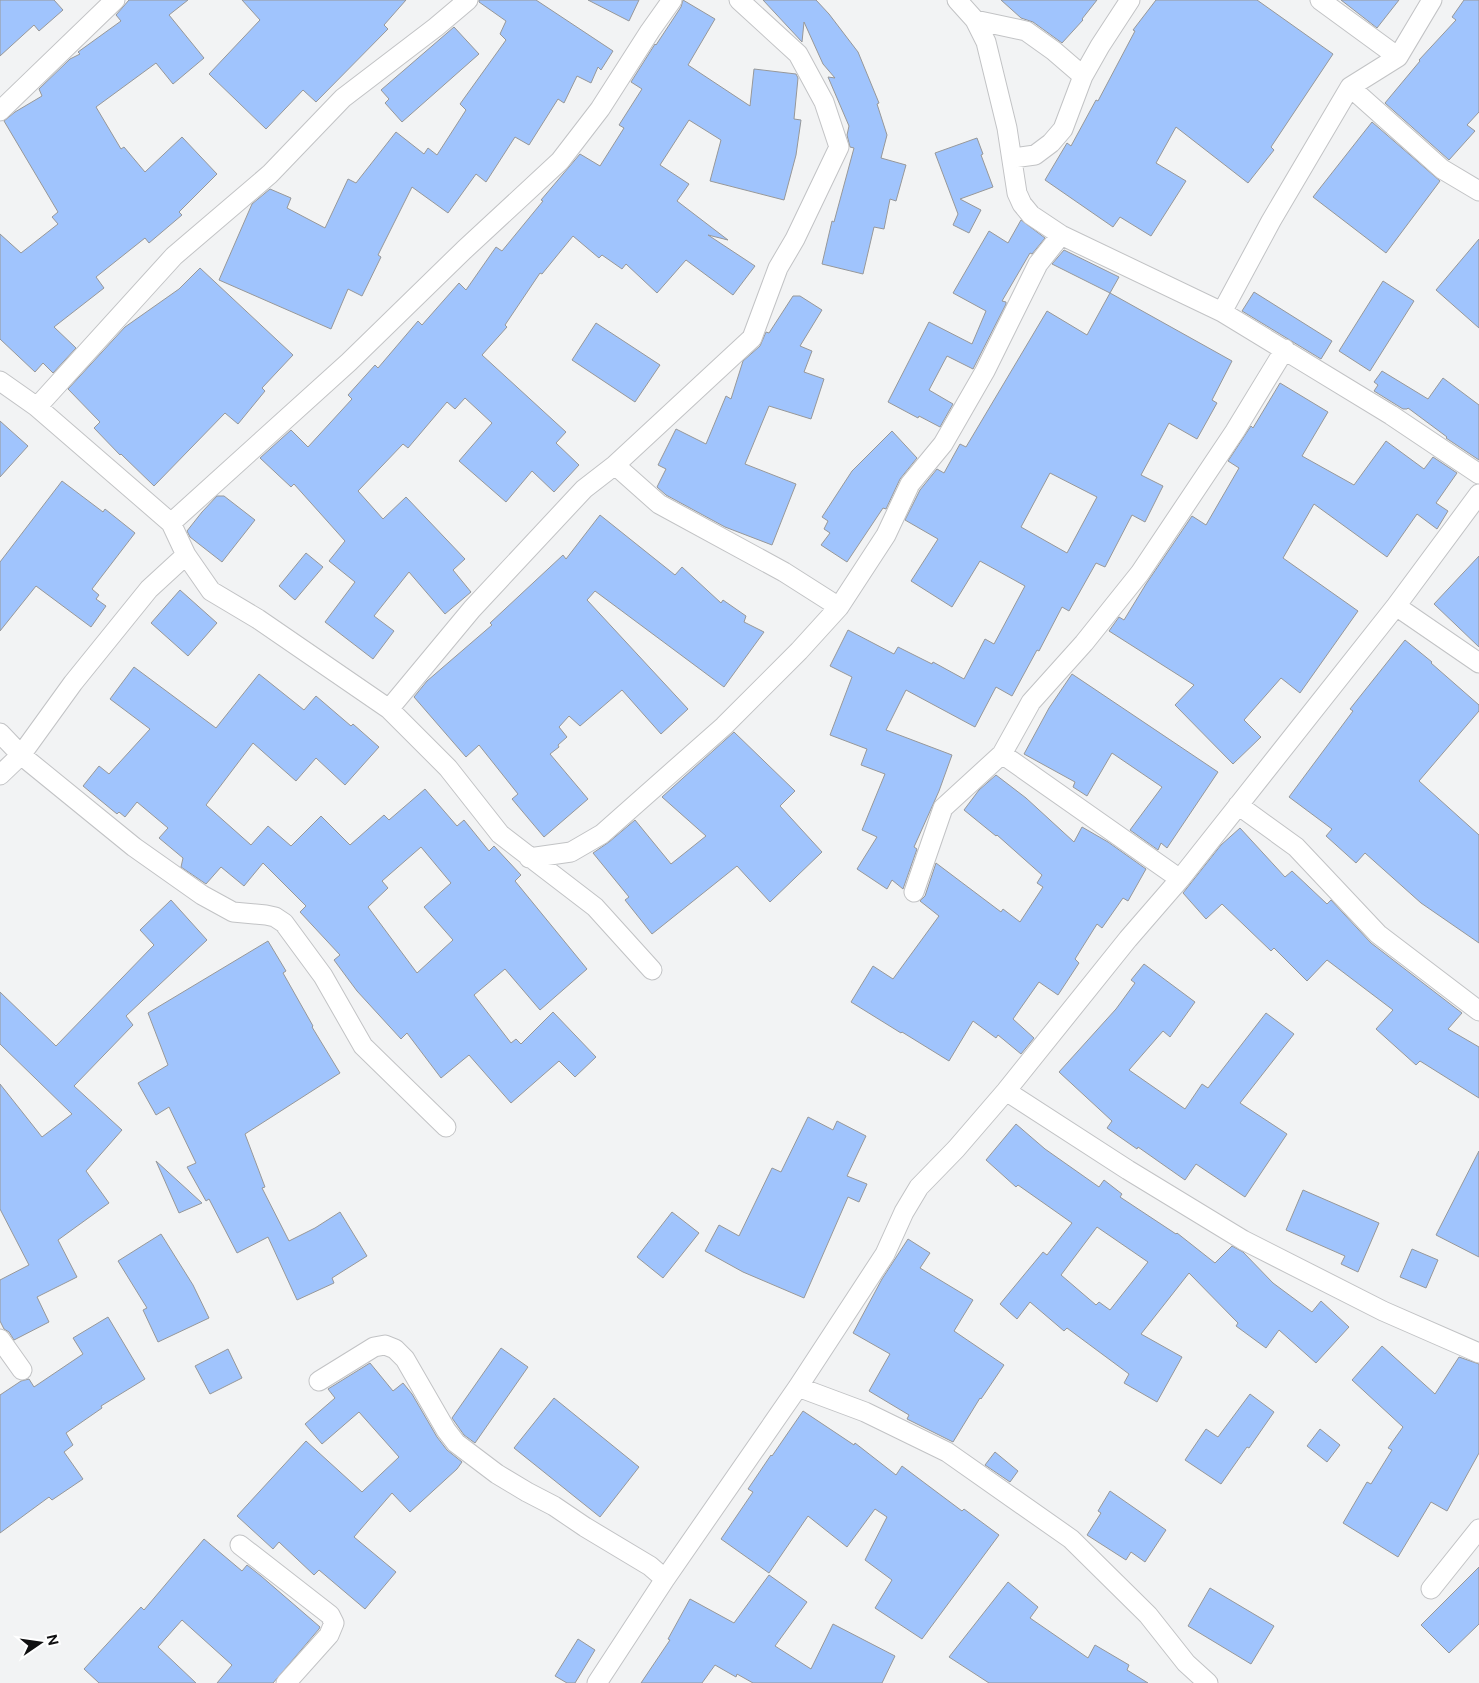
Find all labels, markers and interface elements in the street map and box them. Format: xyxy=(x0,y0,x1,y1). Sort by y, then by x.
north arrow xyxy=(15,1618,65,1668)
text: N xyxy=(44,1633,62,1647)

